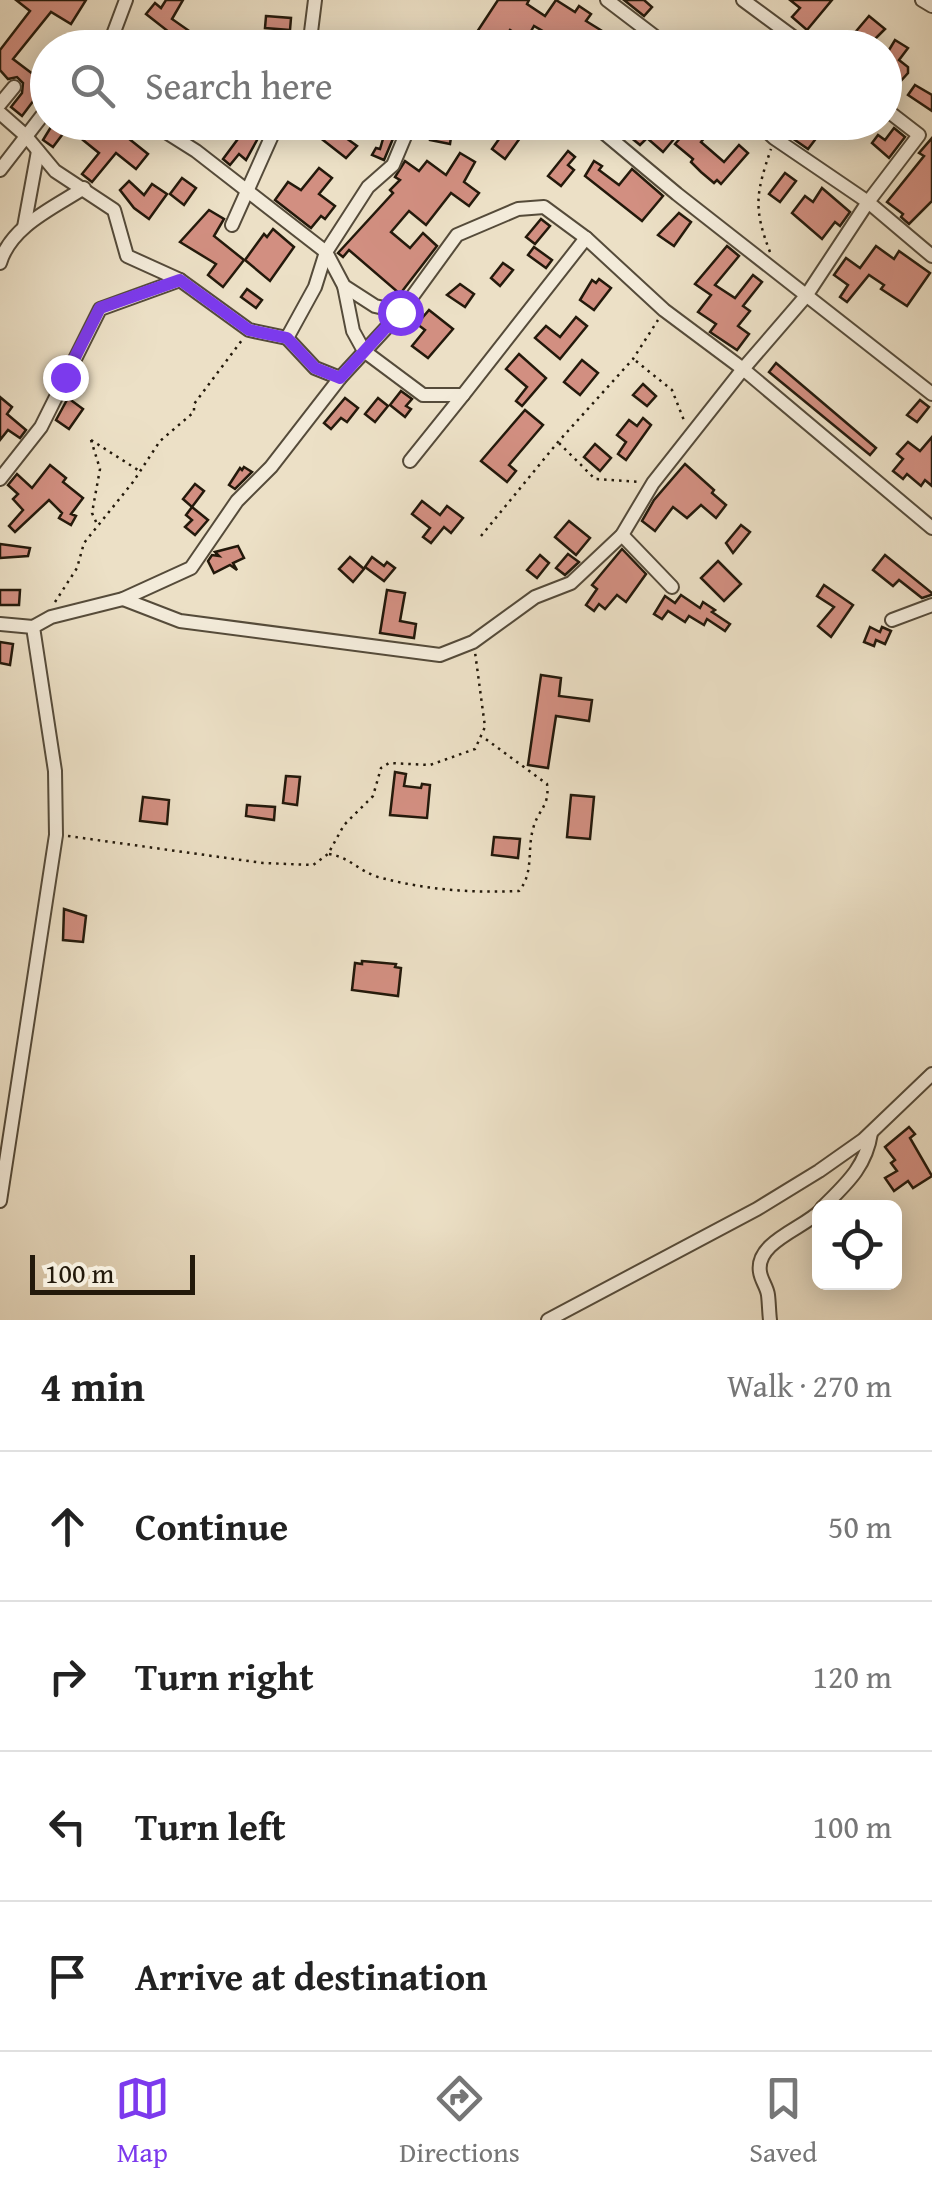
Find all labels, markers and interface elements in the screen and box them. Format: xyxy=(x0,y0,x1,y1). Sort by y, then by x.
search box xyxy=(30,30,902,140)
text: Search here xyxy=(145,57,333,113)
icon: search xyxy=(65,58,120,113)
route start xyxy=(378,290,424,336)
route end xyxy=(43,355,89,401)
map controls xyxy=(812,1200,902,1290)
button: locate xyxy=(812,1200,902,1290)
scale bar xyxy=(30,1250,195,1294)
text: 100 m xyxy=(45,1252,114,1293)
text: 4 min xyxy=(40,1355,145,1416)
text: Walk · 270 m xyxy=(727,1362,892,1409)
text: Continue xyxy=(135,1498,288,1554)
icon: ahead xyxy=(40,1499,95,1554)
text: 50 m xyxy=(828,1503,892,1550)
text: Turn right xyxy=(135,1648,314,1704)
icon: right xyxy=(40,1649,95,1704)
text: 120 m xyxy=(813,1653,892,1700)
text: Turn left xyxy=(135,1798,286,1854)
icon: left xyxy=(40,1799,95,1854)
text: 100 m xyxy=(813,1803,892,1850)
text: Arrive at destination xyxy=(135,1948,488,2004)
icon: arrive xyxy=(40,1949,95,2004)
tab: Map xyxy=(115,2071,170,2172)
tab: Directions xyxy=(399,2071,520,2172)
tab: Saved xyxy=(749,2071,817,2172)

